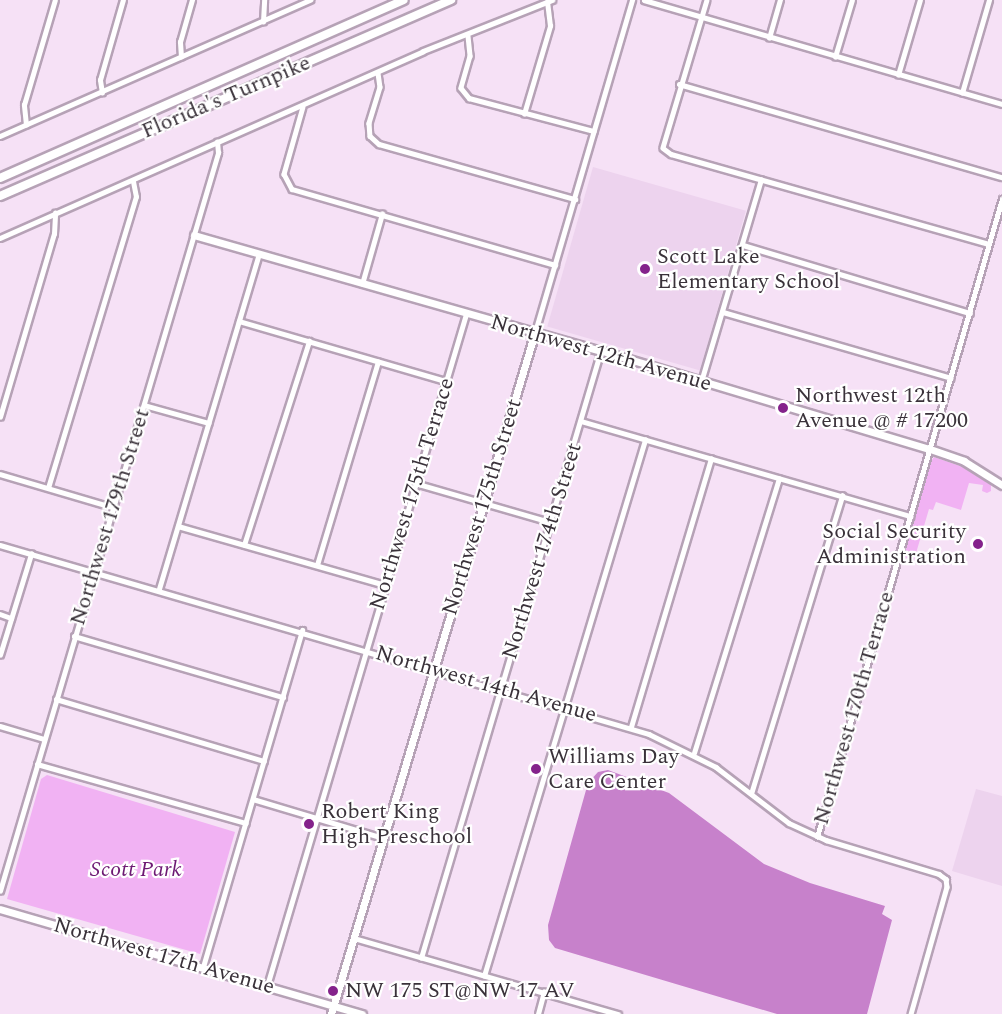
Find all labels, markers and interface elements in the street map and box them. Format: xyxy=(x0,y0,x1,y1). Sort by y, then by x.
street label: Florida's Turnpike xyxy=(138,50,314,144)
place label: Scott Lake Elementary School xyxy=(657,243,840,294)
marker: Scott Lake Elementary School xyxy=(638,262,652,276)
street label: Northwest 12th Avenue xyxy=(487,309,715,397)
street label: Northwest 175th Terrace xyxy=(364,375,460,613)
place label: Northwest 12th Avenue @ # 17200 xyxy=(795,382,968,434)
street label: Northwest 175th Street xyxy=(436,395,528,619)
marker: Northwest 12th Avenue @ # 17200 xyxy=(776,401,790,415)
street label: Northwest 179th Street xyxy=(64,405,156,629)
street label: Northwest 174th Street xyxy=(496,439,588,663)
place label: Social Security Administration xyxy=(816,518,966,570)
marker: Social Security Administration xyxy=(971,537,985,551)
street label: Northwest 170th Terrace xyxy=(808,588,900,828)
street label: Northwest 14th Avenue xyxy=(372,640,600,728)
place label: Williams Day Care Center xyxy=(548,743,679,794)
marker: Williams Day Care Center xyxy=(529,762,543,776)
place label: Robert King High Preschool xyxy=(321,798,472,849)
marker: Robert King High Preschool xyxy=(302,817,316,831)
park label: Scott Park xyxy=(90,857,182,883)
street label: Northwest 17th Avenue xyxy=(50,912,278,1000)
place label: NW 175 ST@NW 17 AV xyxy=(345,978,575,1004)
marker: NW 175 ST@NW 17 AV xyxy=(326,984,340,998)

